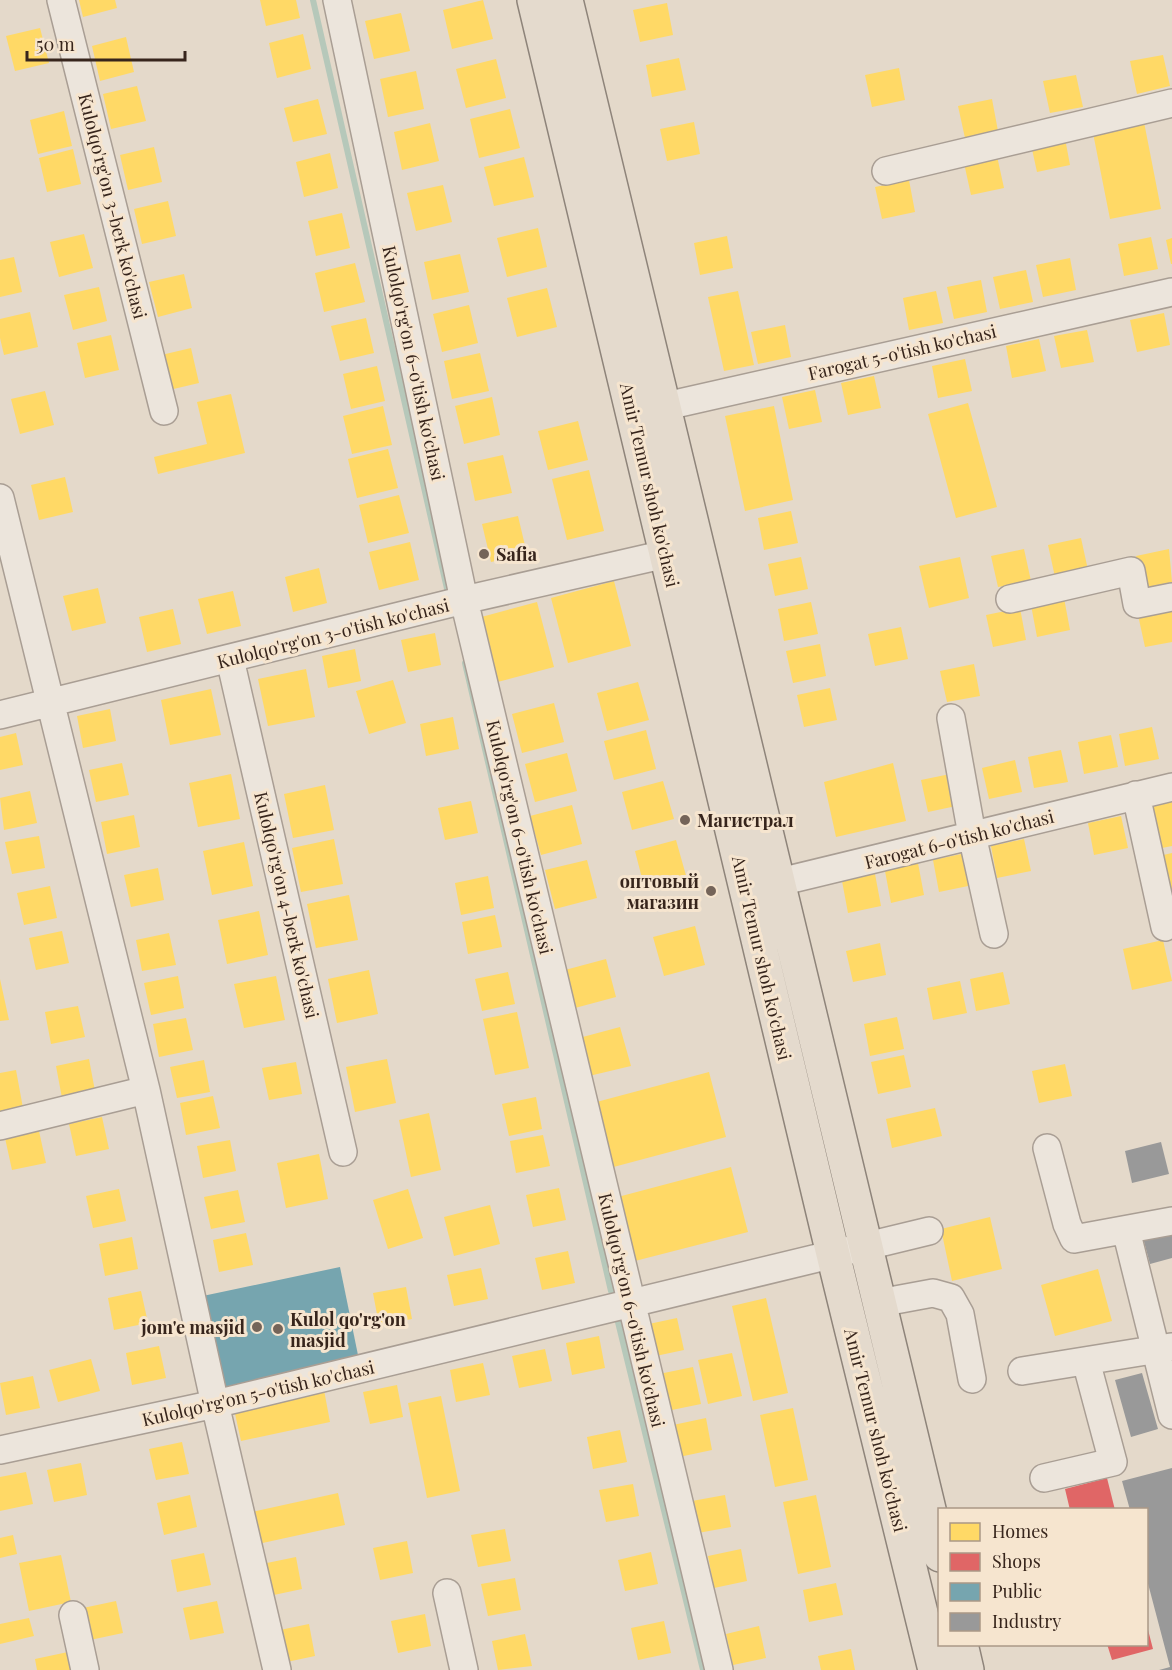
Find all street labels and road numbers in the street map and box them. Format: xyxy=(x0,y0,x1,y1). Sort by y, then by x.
street label: Kulolqo'rg'on 3-berk ko'chasi xyxy=(73,91,153,321)
street label: Kulolqo'rg'on 6-o'tish ko'chasi xyxy=(377,243,451,483)
street label: Farogat 5-o'tish ko'chasi xyxy=(805,319,999,385)
street label: Amir Temur shoh ko'chasi xyxy=(615,380,685,589)
street label: Kulolqo'rg'on 3-o'tish ko'chasi xyxy=(214,592,452,674)
street label: Kulolqo'rg'on 6-o'tish ko'chasi xyxy=(481,717,559,957)
street label: Kulolqo'rg'on 4-berk ko'chasi xyxy=(249,789,325,1021)
street label: Farogat 6-o'tish ko'chasi xyxy=(862,804,1056,874)
street label: Amir Temur shoh ko'chasi xyxy=(727,853,797,1062)
street label: Kulolqo'rg'on 6-o'tish ko'chasi xyxy=(593,1190,671,1430)
street label: Amir Temur shoh ko'chasi xyxy=(839,1325,913,1534)
street label: Kulolqo'rg'on 5-o'tish ko'chasi xyxy=(139,1355,377,1431)

